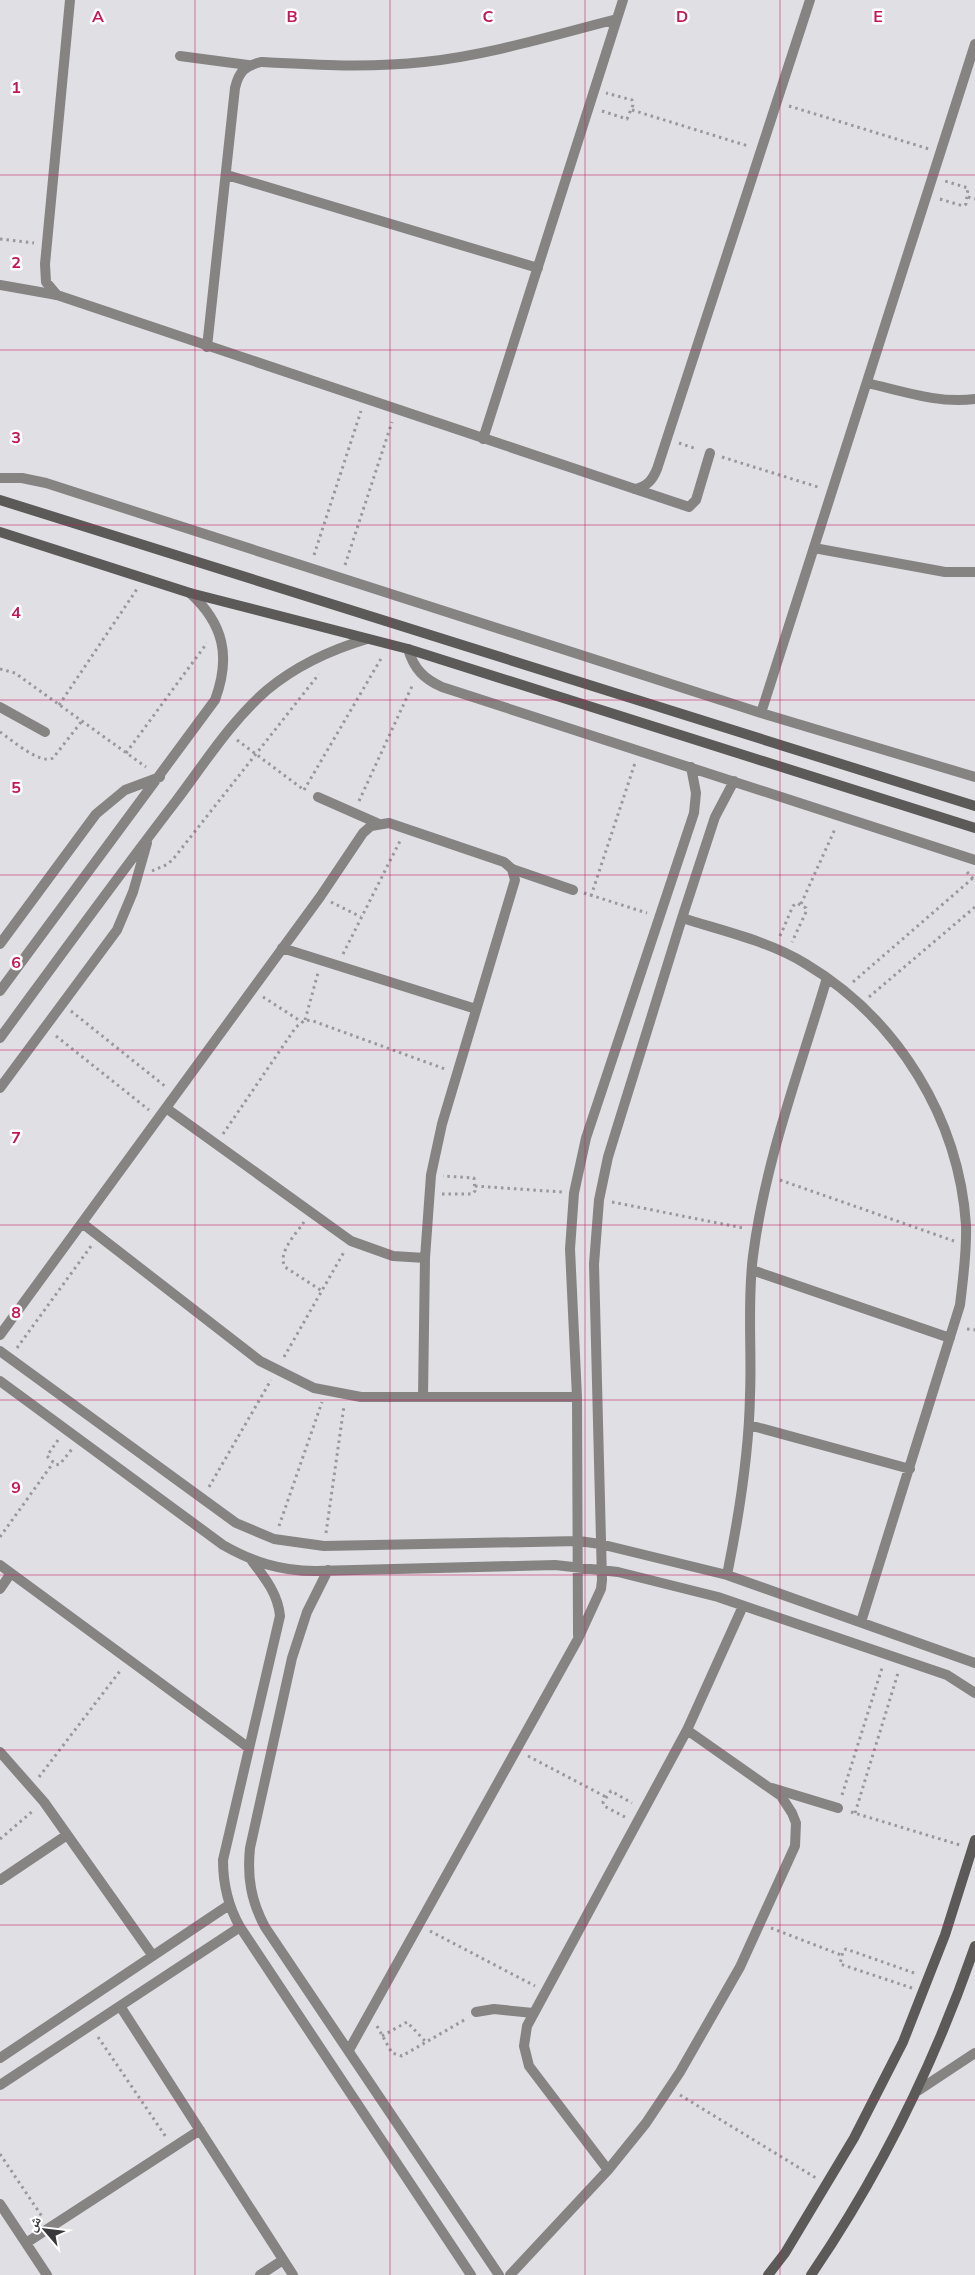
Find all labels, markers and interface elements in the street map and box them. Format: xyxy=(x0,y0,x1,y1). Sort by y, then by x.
text: A xyxy=(92,6,104,26)
text: B xyxy=(286,6,298,26)
text: C xyxy=(483,6,494,26)
text: D xyxy=(676,6,688,26)
text: E xyxy=(873,6,883,26)
text: 1 xyxy=(11,77,21,97)
text: 2 xyxy=(11,252,21,272)
text: 3 xyxy=(11,427,21,447)
text: 4 xyxy=(11,602,21,622)
text: 5 xyxy=(11,777,21,797)
text: 6 xyxy=(11,952,21,972)
text: 7 xyxy=(11,1127,21,1147)
text: 8 xyxy=(11,1302,21,1322)
text: 9 xyxy=(11,1477,21,1497)
north arrow xyxy=(20,2205,70,2255)
text: ش xyxy=(22,2213,45,2235)

